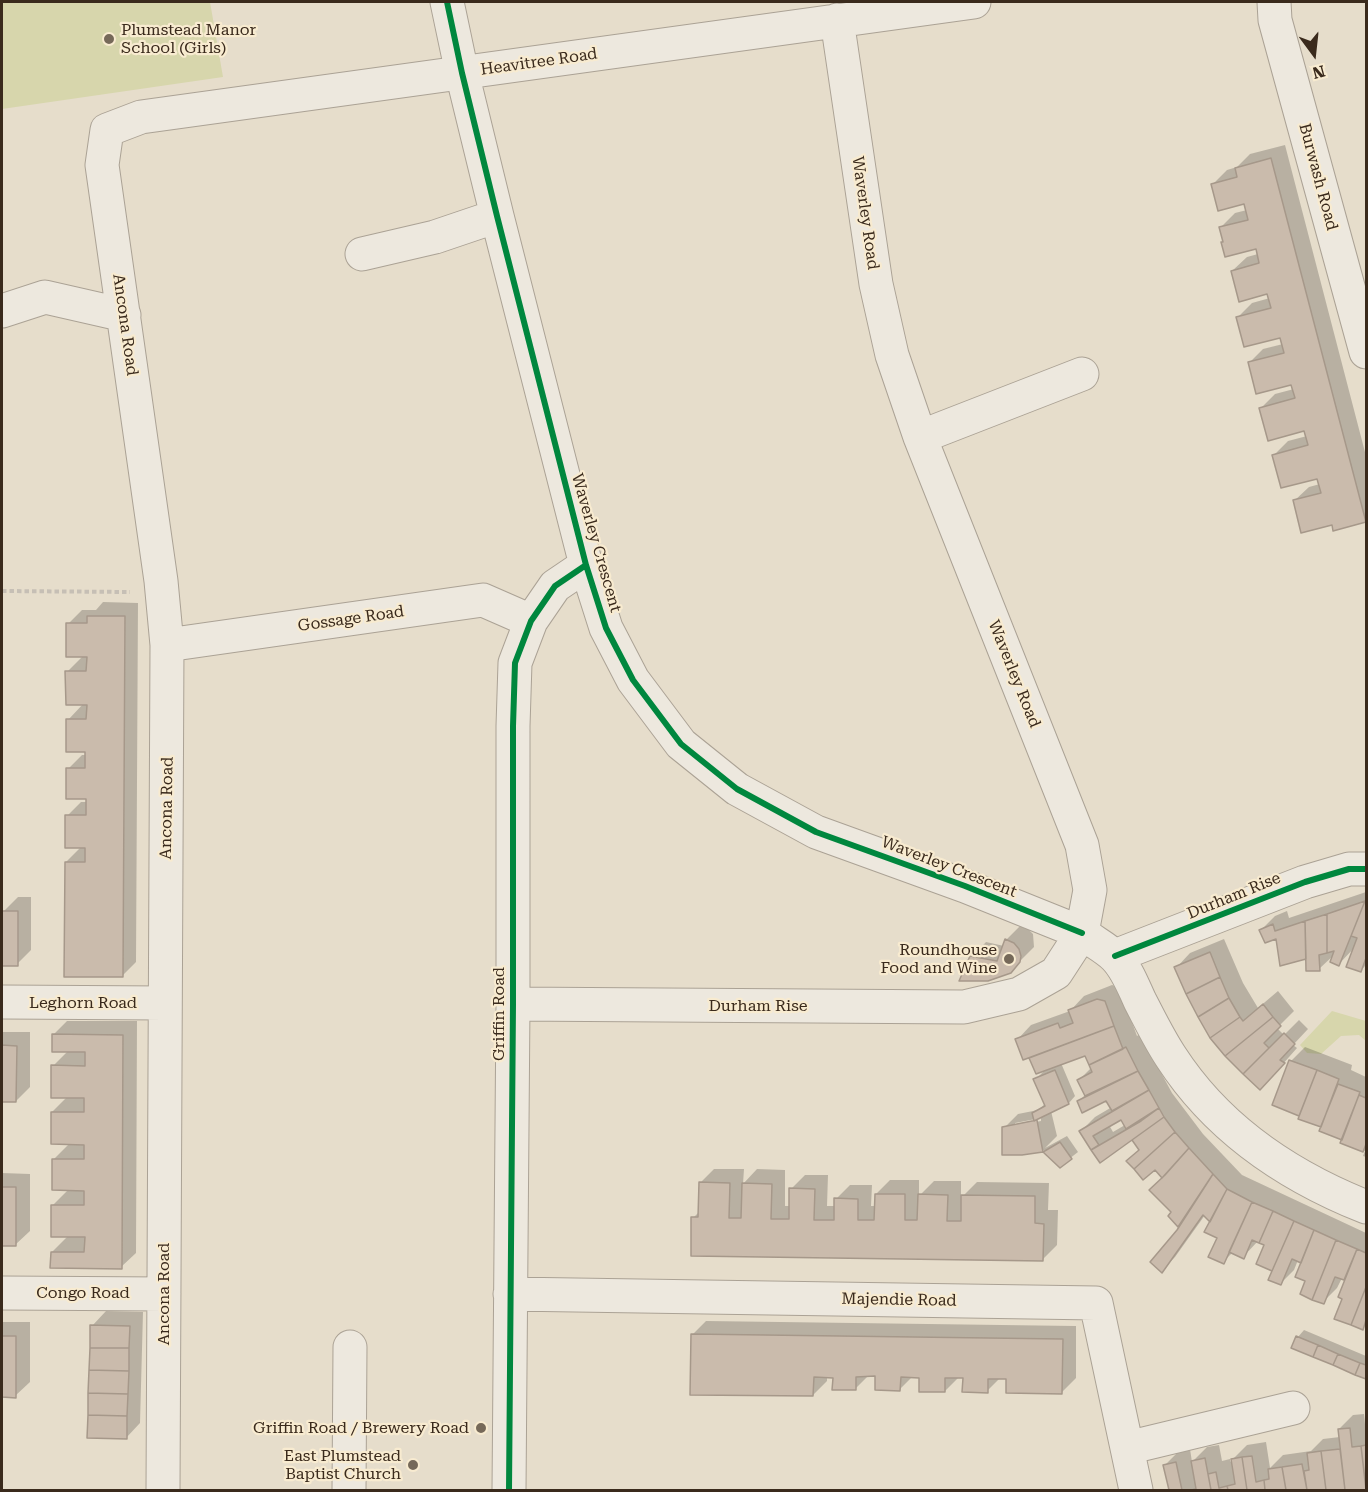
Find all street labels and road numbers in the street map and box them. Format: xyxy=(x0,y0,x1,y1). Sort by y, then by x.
street label: Heavitree Road xyxy=(479,44,599,80)
street label: Burwash Road xyxy=(1294,121,1342,233)
street label: Waverley Road xyxy=(848,155,882,271)
street label: Ancona Road xyxy=(108,273,142,377)
street label: Waverley Crescent xyxy=(567,471,625,615)
street label: Gossage Road xyxy=(297,602,405,636)
street label: Waverley Road xyxy=(984,617,1044,731)
street label: Ancona Road xyxy=(157,757,177,859)
street label: Waverley Crescent xyxy=(879,832,1019,902)
street label: Durham Rise xyxy=(1184,869,1284,923)
street label: Griffin Road xyxy=(489,967,509,1061)
street label: Leghorn Road xyxy=(29,993,137,1013)
street label: Durham Rise xyxy=(708,996,808,1016)
street label: Ancona Road xyxy=(154,1243,174,1345)
street label: Congo Road xyxy=(36,1283,130,1303)
street label: Majendie Road xyxy=(841,1289,957,1311)

